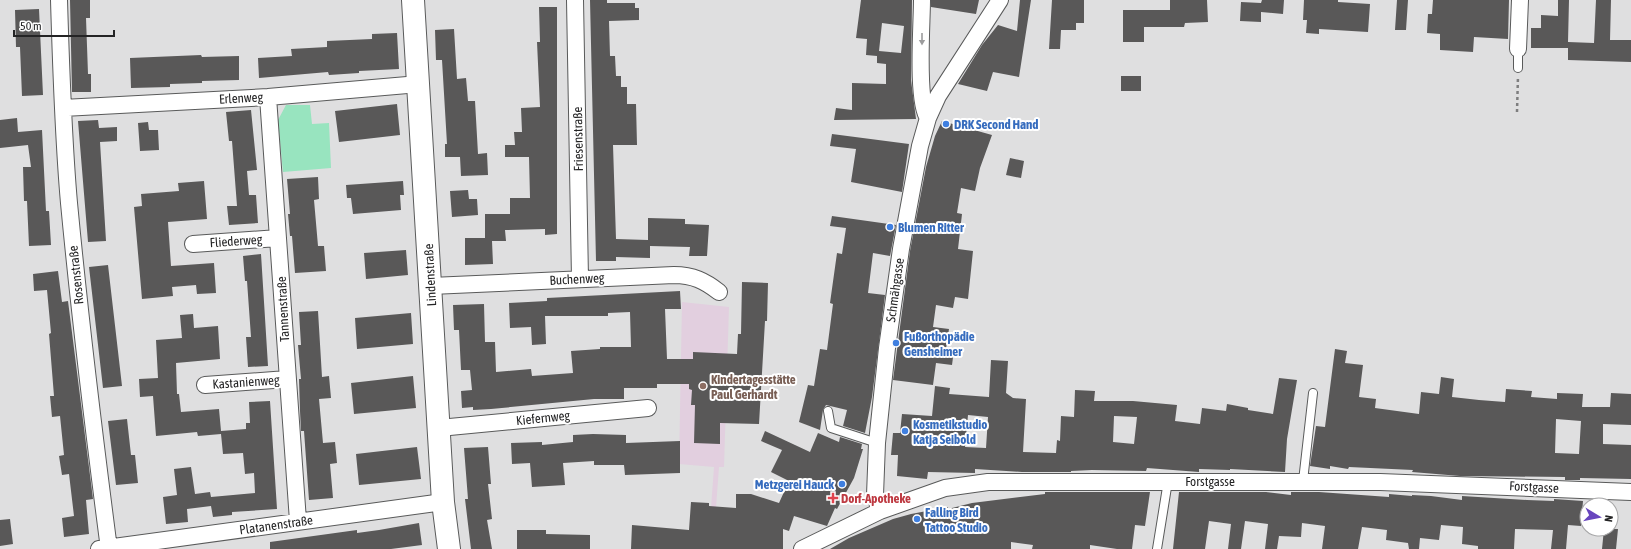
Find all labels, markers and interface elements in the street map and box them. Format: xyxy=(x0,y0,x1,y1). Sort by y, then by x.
scale bar xyxy=(14,12,114,38)
text: 50 m xyxy=(20,19,42,33)
one-way arrow xyxy=(919,33,925,46)
street label: Erlenweg xyxy=(219,89,264,107)
street label: Friesenstraße xyxy=(570,107,586,171)
place label: DRK Second Hand xyxy=(954,117,1038,132)
marker: DRK Second Hand xyxy=(941,119,951,129)
place label: Blumen Ritter xyxy=(898,220,965,235)
marker: Blumen Ritter xyxy=(885,222,895,232)
street label: Fliederweg xyxy=(209,232,263,250)
street label: Lindenstraße xyxy=(421,243,439,307)
street label: Rosenstraße xyxy=(65,245,87,305)
street label: Schmähgasse xyxy=(883,257,907,323)
street label: Buchenweg xyxy=(549,270,605,288)
street label: Tannenstraße xyxy=(274,276,292,342)
place label: Fußorthopädie Gensheimer xyxy=(904,329,975,359)
marker: Fußorthopädie Gensheimer xyxy=(891,338,901,348)
street label: Kastanienweg xyxy=(212,372,280,392)
place label: Kindertagesstätte Paul Gerhardt xyxy=(711,372,796,402)
marker: Kindertagesstätte Paul Gerhardt xyxy=(698,381,708,391)
street label: Kiefernweg xyxy=(515,408,571,428)
place label: Kosmetikstudio Katja Seibold xyxy=(913,417,987,447)
marker: Kosmetikstudio Katja Seibold xyxy=(900,426,910,436)
street label: Forstgasse xyxy=(1185,474,1235,489)
place label: Metzgerei Hauck xyxy=(755,477,834,492)
street label: Forstgasse xyxy=(1509,478,1559,496)
marker: Metzgerei Hauck xyxy=(837,479,847,489)
place label: Dorf-Apotheke xyxy=(841,491,911,506)
marker: Dorf-Apotheke xyxy=(828,493,838,503)
north arrow xyxy=(1579,497,1619,537)
place label: Falling Bird Tattoo Studio xyxy=(925,505,988,535)
street label: Platanenstraße xyxy=(238,512,314,538)
marker: Falling Bird Tattoo Studio xyxy=(912,514,922,524)
text: N xyxy=(1602,514,1615,523)

